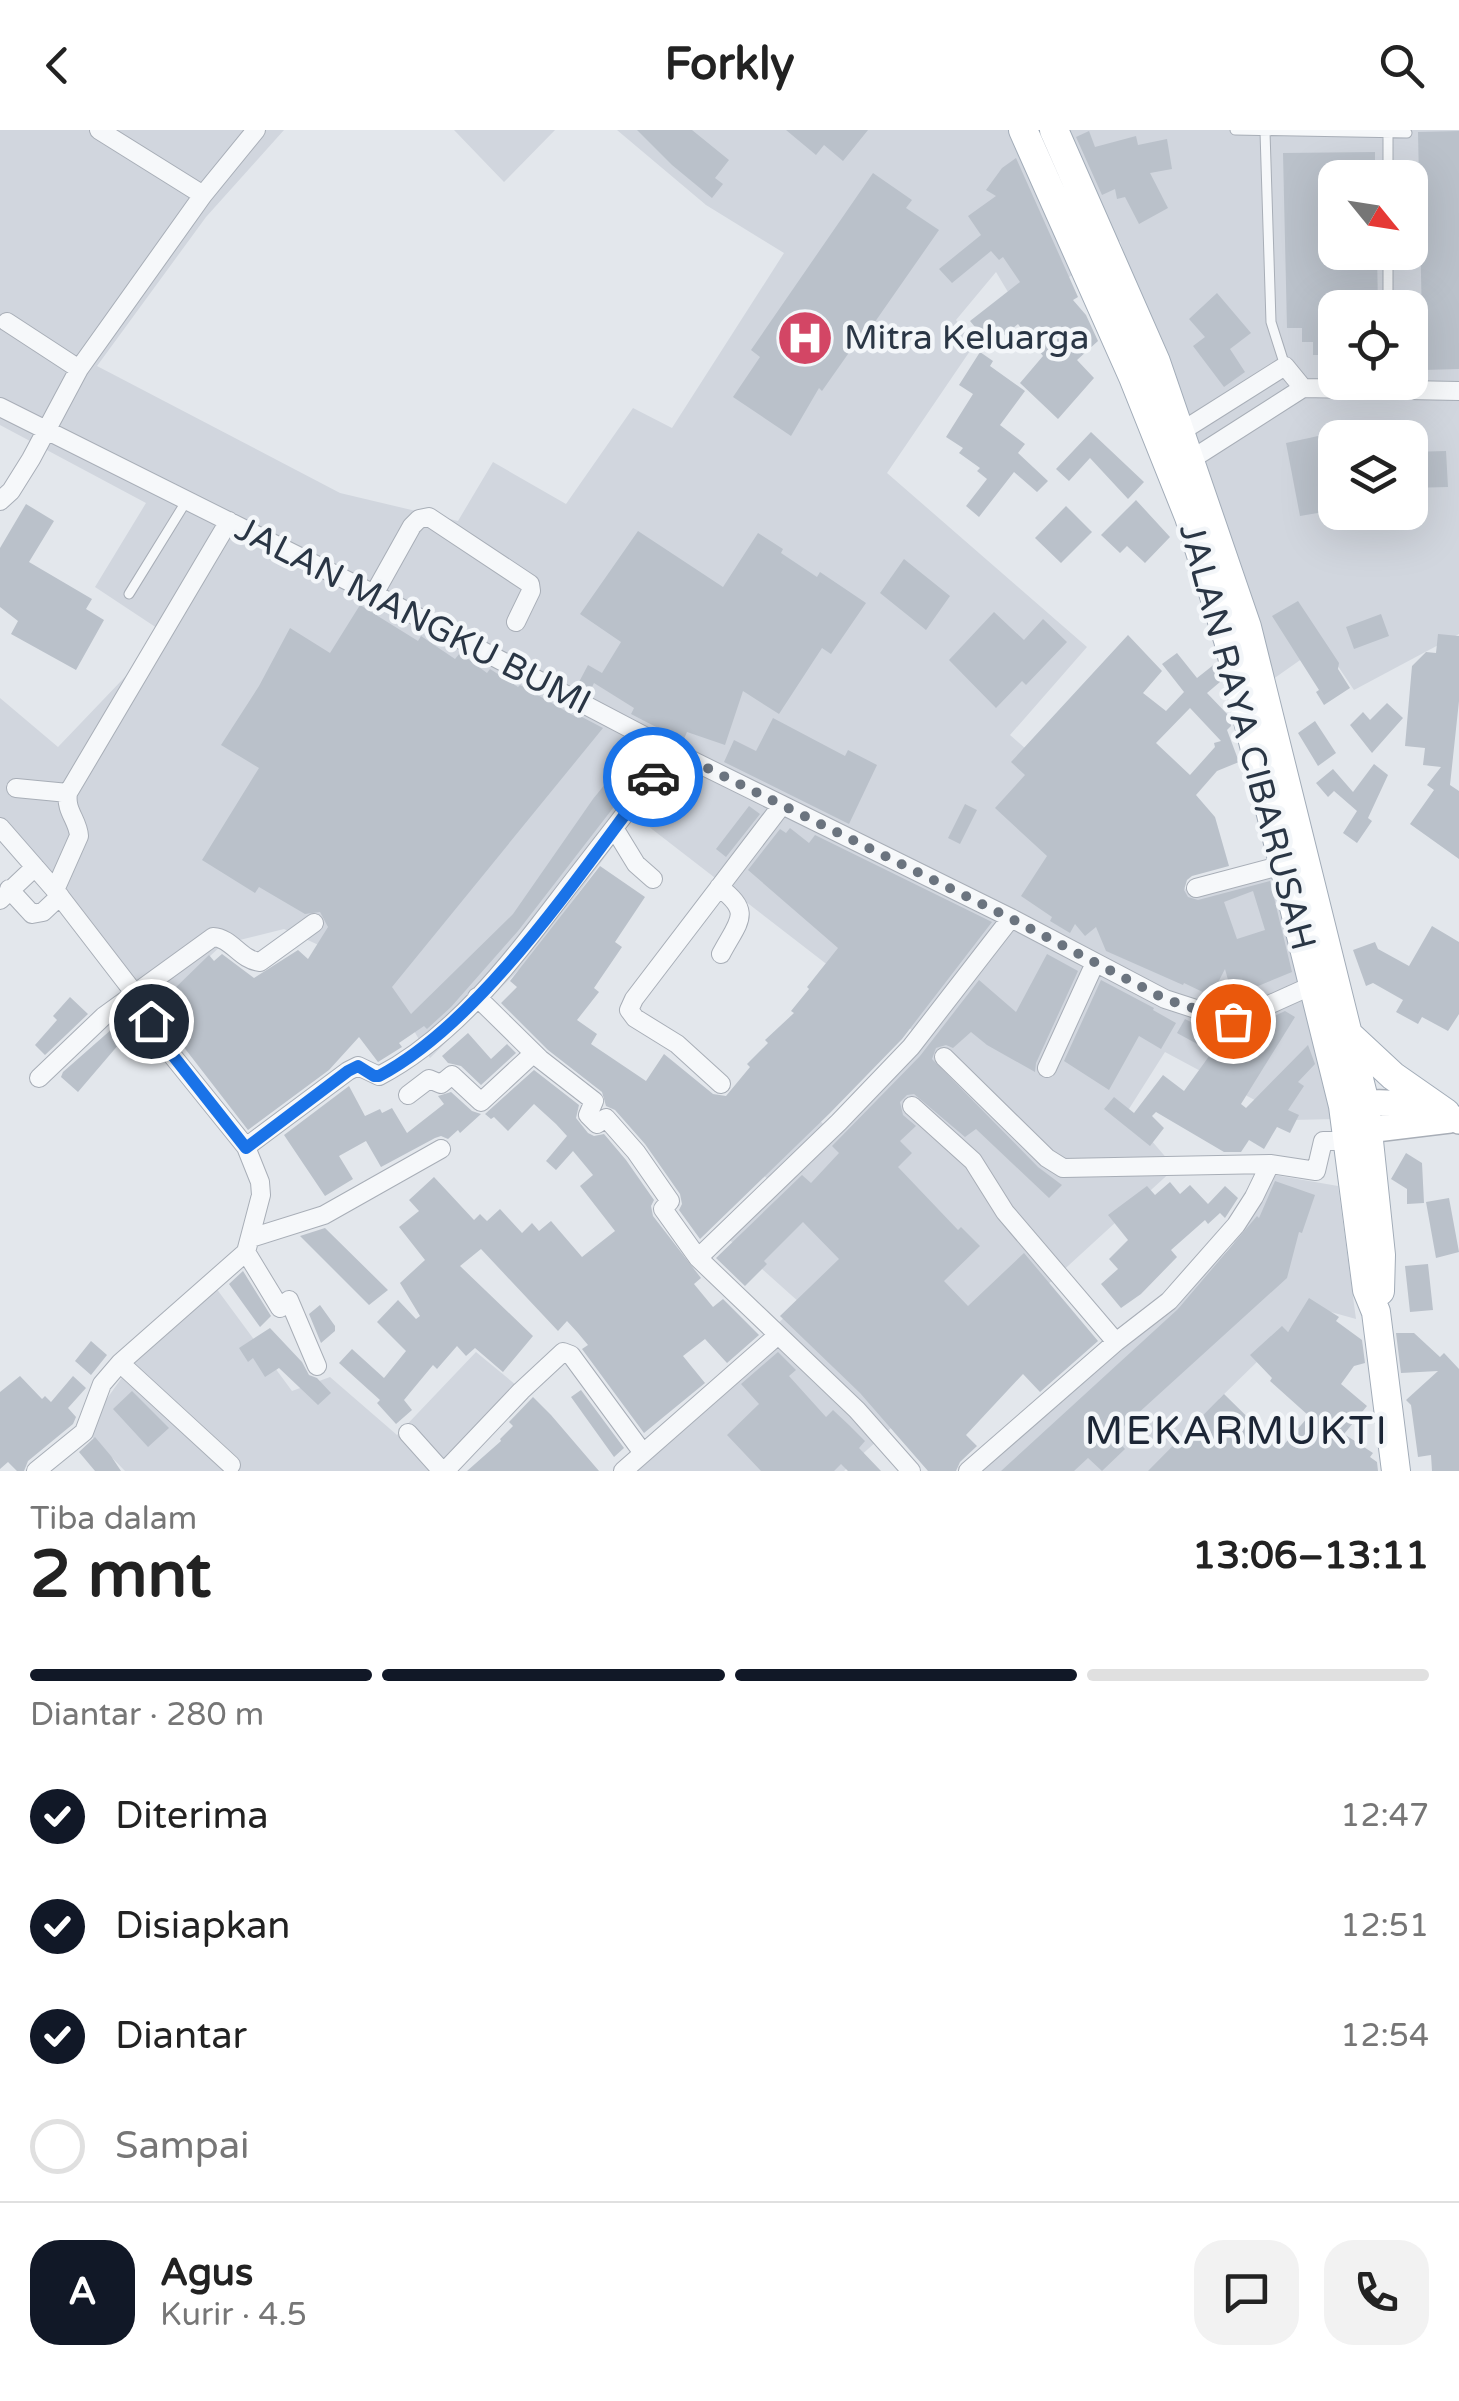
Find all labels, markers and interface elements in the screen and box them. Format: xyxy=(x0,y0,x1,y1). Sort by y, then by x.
icon: back xyxy=(30,38,85,93)
text: Forkly xyxy=(664,38,795,92)
icon: search xyxy=(1374,38,1429,93)
north arrow xyxy=(1318,160,1428,270)
map controls xyxy=(1318,160,1428,530)
button: locate xyxy=(1318,290,1428,400)
hospital icon: Mitra Keluarga xyxy=(775,308,835,368)
place label: Mitra Keluarga xyxy=(844,317,1089,359)
button: layers xyxy=(1318,420,1428,530)
street label: JALAN MANGKU BUMI xyxy=(228,508,598,724)
street label: JALAN RAYA CIBARUSAH xyxy=(1170,519,1324,955)
courier xyxy=(603,727,703,827)
icon: car xyxy=(626,750,681,805)
pin xyxy=(109,979,194,1064)
pin xyxy=(1191,979,1276,1064)
icon: home xyxy=(124,994,179,1049)
icon: bag xyxy=(1206,994,1261,1049)
district label: MEKARMUKTI xyxy=(1085,1407,1390,1455)
text: Tiba dalam xyxy=(30,1500,197,1538)
text: 13:06–13:11 xyxy=(1192,1533,1429,1579)
text: 2 mnt xyxy=(30,1536,211,1615)
text: Diantar · 280 m xyxy=(30,1696,264,1734)
icon: check xyxy=(30,1789,85,1844)
text: Diterima xyxy=(115,1793,269,1839)
text: 12:47 xyxy=(1340,1797,1429,1835)
icon: check xyxy=(30,1899,85,1954)
text: Disiapkan xyxy=(115,1903,291,1949)
text: 12:51 xyxy=(1340,1907,1429,1945)
icon: check xyxy=(30,2009,85,2064)
text: Diantar xyxy=(115,2013,247,2059)
text: 12:54 xyxy=(1340,2017,1429,2055)
text: Sampai xyxy=(115,2123,249,2169)
button: chat xyxy=(1194,2240,1299,2345)
button: phone xyxy=(1324,2240,1429,2345)
text: Agus xyxy=(160,2250,253,2296)
text: A xyxy=(68,2269,97,2315)
text: Kurir · 4.5 xyxy=(160,2296,307,2334)

